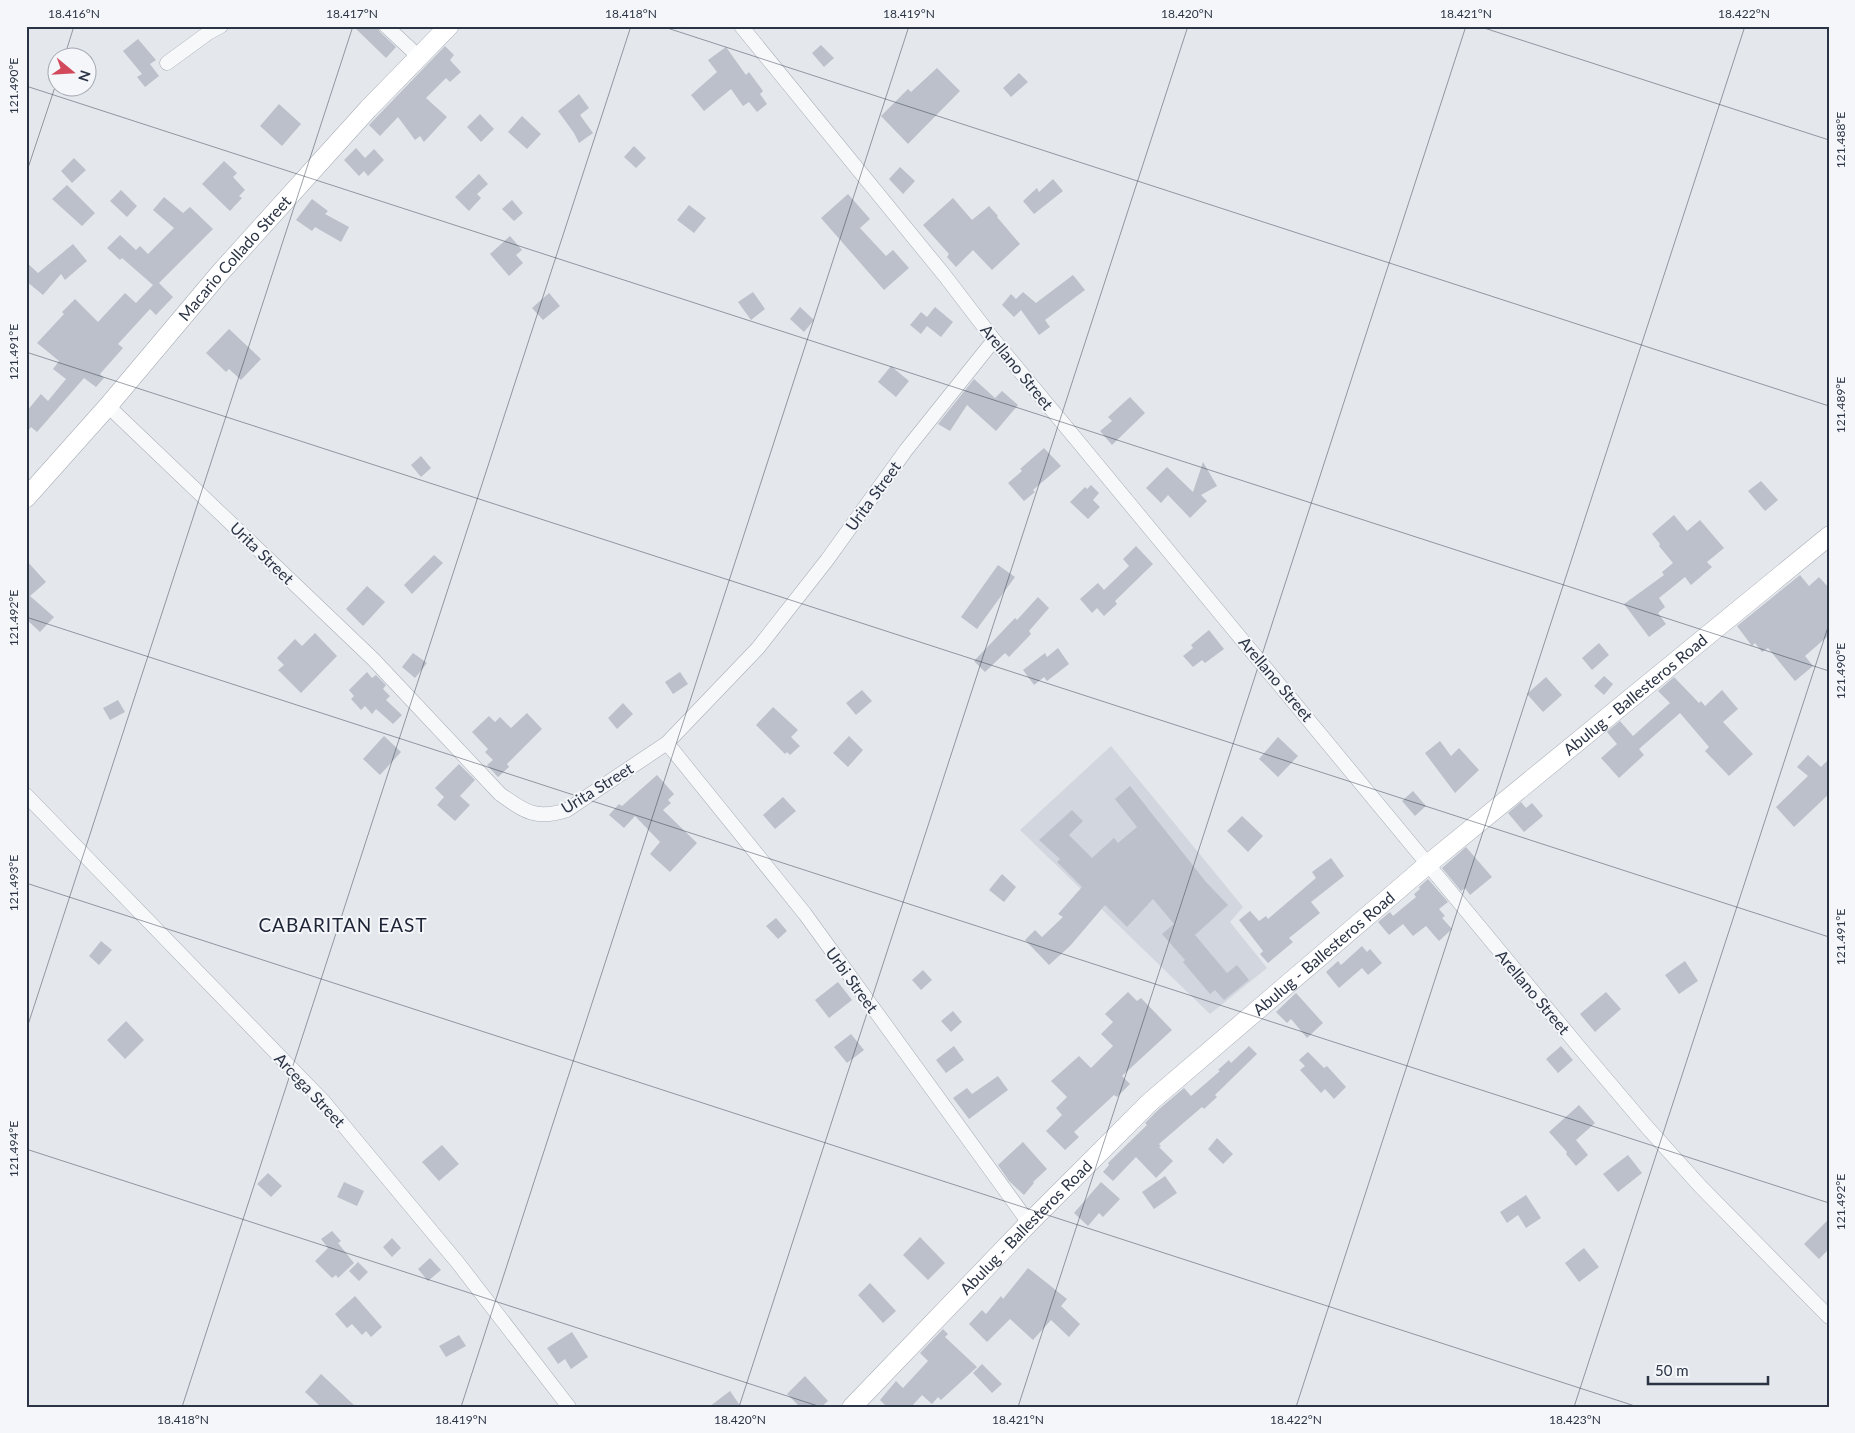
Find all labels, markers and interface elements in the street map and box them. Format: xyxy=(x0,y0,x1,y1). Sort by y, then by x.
text: 18.416°N xyxy=(48,6,100,21)
text: 18.417°N xyxy=(326,6,378,21)
text: 18.418°N xyxy=(605,6,657,21)
text: 18.419°N xyxy=(883,6,935,21)
text: 18.420°N xyxy=(1161,6,1213,21)
text: 18.421°N xyxy=(1440,6,1492,21)
text: 18.422°N xyxy=(1718,6,1770,21)
north arrow xyxy=(48,48,98,98)
text: 121.490°E xyxy=(6,58,21,114)
text: N xyxy=(75,68,95,84)
text: 121.488°E xyxy=(1833,112,1848,168)
street label: Macario Collado Street xyxy=(174,191,295,324)
street label: Arellano Street xyxy=(977,320,1058,413)
text: 121.491°E xyxy=(6,324,21,380)
text: 121.489°E xyxy=(1833,377,1848,433)
street label: Urita Street xyxy=(841,457,904,534)
street label: Urita Street xyxy=(227,518,298,588)
text: 121.492°E xyxy=(6,590,21,646)
street label: Abulug - Ballesteros Road xyxy=(1559,630,1711,759)
street label: Arellano Street xyxy=(1236,633,1317,725)
text: 121.490°E xyxy=(1833,643,1848,699)
street label: Urita Street xyxy=(557,758,636,817)
text: 121.493°E xyxy=(6,855,21,911)
street label: Abulug - Ballesteros Road xyxy=(1249,887,1398,1019)
text: 121.491°E xyxy=(1833,909,1848,965)
district label: CABARITAN EAST xyxy=(258,913,428,936)
street label: Urbi Street xyxy=(822,943,883,1016)
street label: Arellano Street xyxy=(1493,946,1574,1038)
street label: Arcega Street xyxy=(271,1049,350,1131)
text: 121.494°E xyxy=(6,1121,21,1177)
street label: Abulug - Ballesteros Road xyxy=(956,1156,1095,1298)
text: 121.492°E xyxy=(1833,1174,1848,1230)
scale bar xyxy=(1648,1353,1768,1385)
text: 50 m xyxy=(1655,1361,1689,1379)
text: 18.418°N xyxy=(157,1412,209,1427)
text: 18.419°N xyxy=(435,1412,487,1427)
text: 18.420°N xyxy=(714,1412,766,1427)
text: 18.421°N xyxy=(992,1412,1044,1427)
text: 18.422°N xyxy=(1270,1412,1322,1427)
text: 18.423°N xyxy=(1549,1412,1601,1427)

